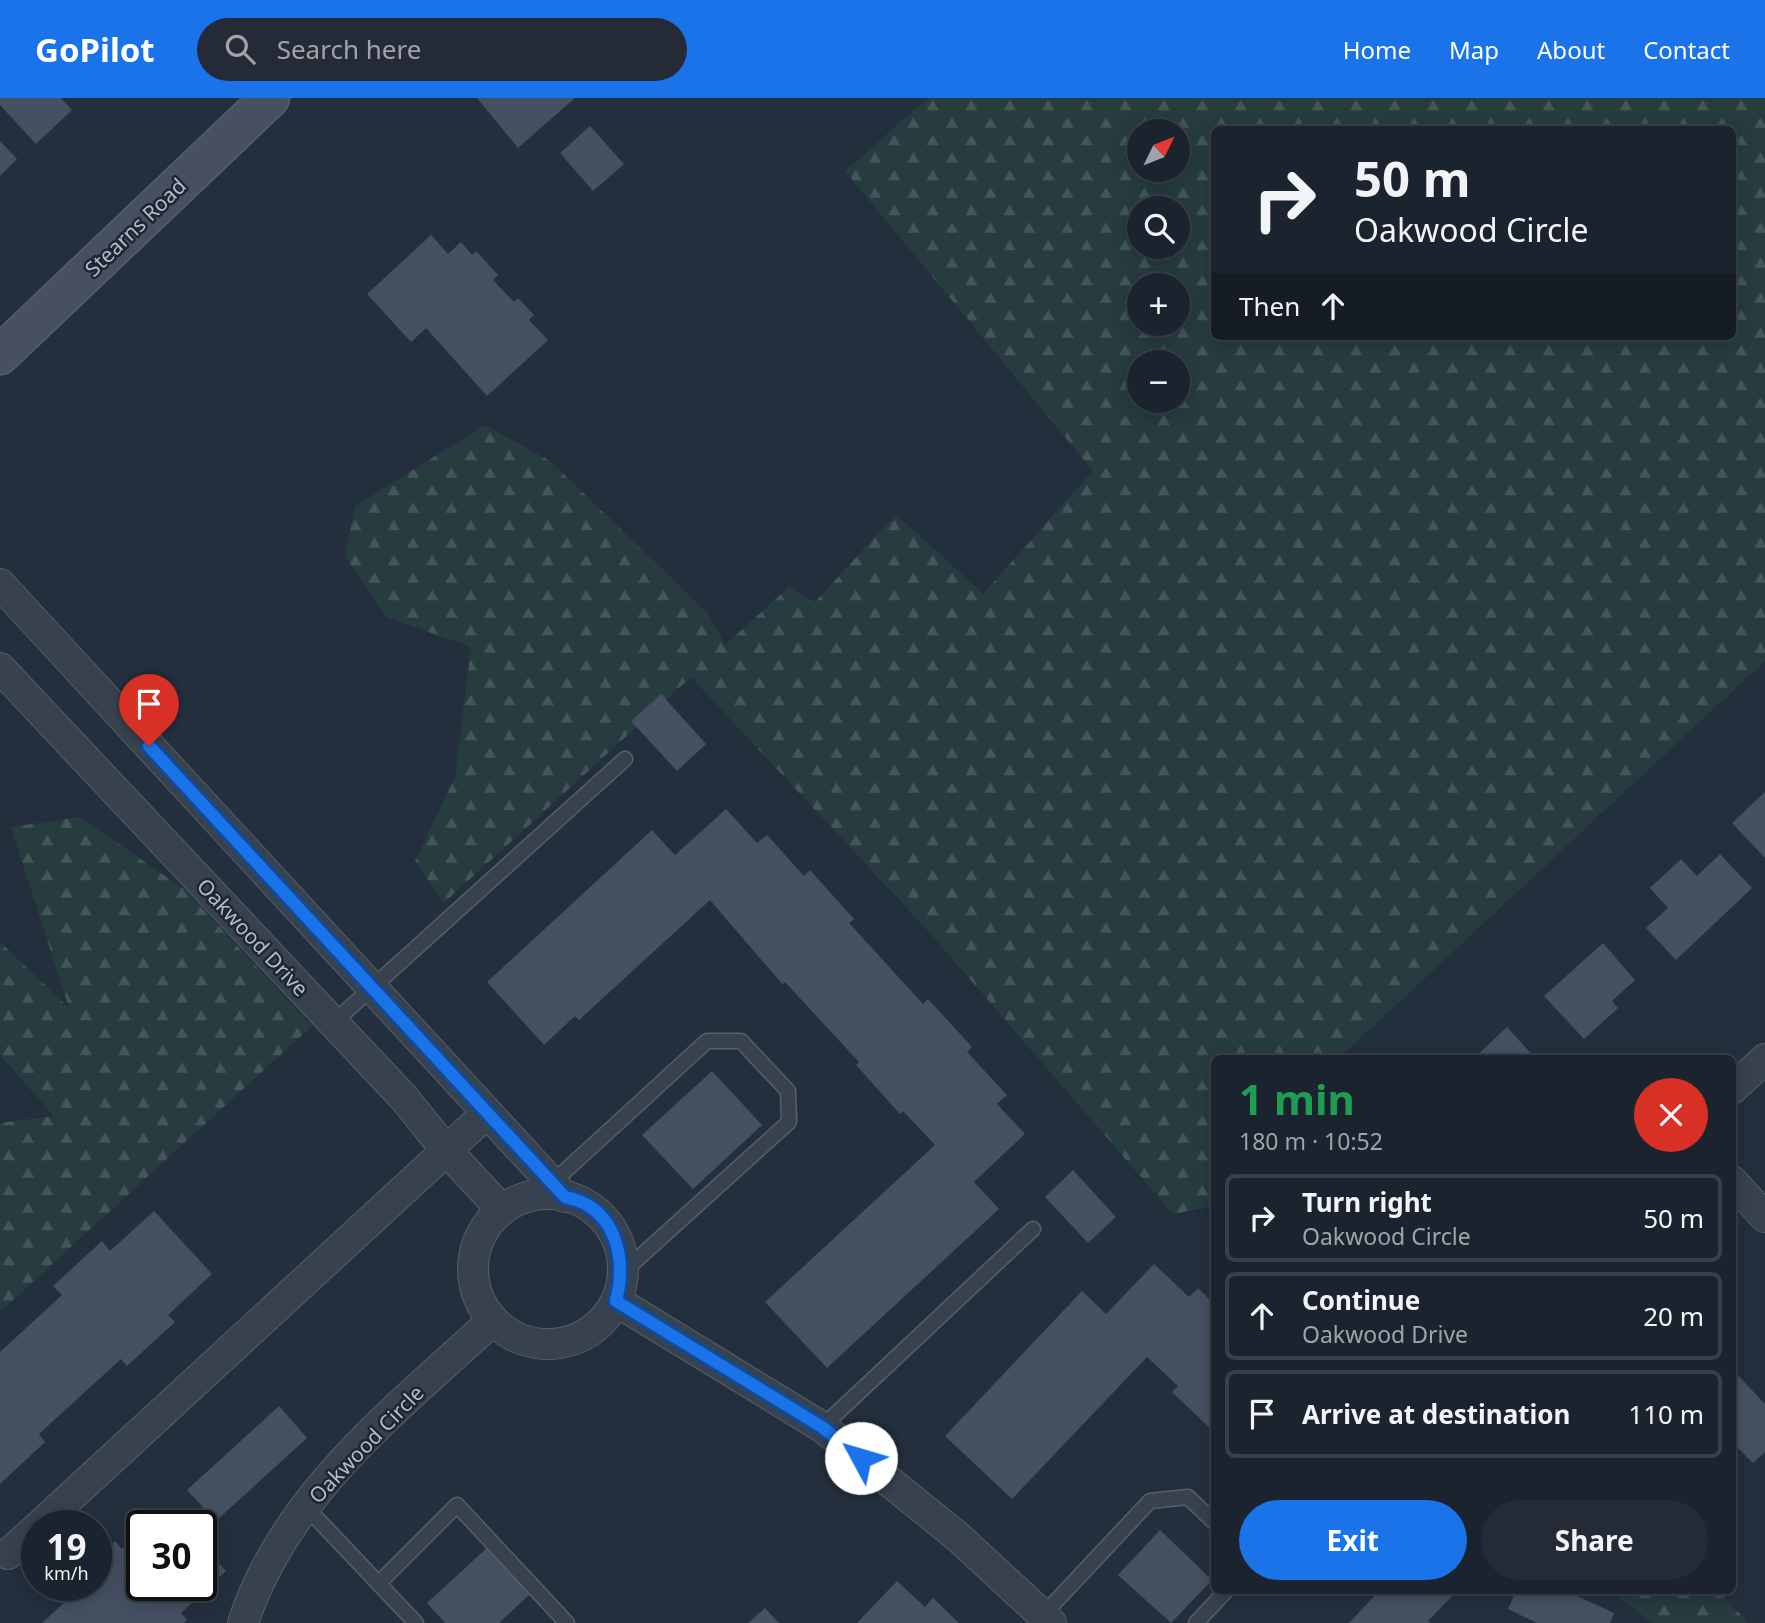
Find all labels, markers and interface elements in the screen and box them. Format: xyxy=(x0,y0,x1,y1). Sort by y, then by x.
search box xyxy=(197,18,687,81)
text: GoPilot xyxy=(35,27,155,72)
icon: search xyxy=(221,30,259,68)
text: Search here xyxy=(277,31,421,67)
text: Home xyxy=(1343,33,1411,66)
text: Map xyxy=(1449,33,1499,66)
text: About xyxy=(1537,33,1605,66)
text: Contact xyxy=(1643,33,1730,66)
north arrow xyxy=(1127,119,1190,182)
map controls xyxy=(1127,119,1190,413)
text: 50 m xyxy=(1354,145,1471,211)
icon: right xyxy=(1239,154,1330,245)
street label: Stearns Road xyxy=(78,172,192,282)
button: search xyxy=(1127,196,1190,259)
text: Oakwood Circle xyxy=(1354,208,1589,251)
button: + xyxy=(1127,273,1190,336)
icon: ahead xyxy=(1314,287,1352,325)
text: Then xyxy=(1239,288,1300,324)
button: − xyxy=(1127,350,1190,413)
pin xyxy=(119,674,179,746)
icon: arrive xyxy=(130,685,168,723)
street label: Oakwood Drive xyxy=(191,872,315,1002)
text: 1 min xyxy=(1239,1070,1355,1127)
button: close xyxy=(1634,1078,1708,1152)
text: 180 m · 10:52 xyxy=(1239,1125,1383,1157)
text: Turn right xyxy=(1302,1184,1432,1220)
icon: right xyxy=(1243,1199,1281,1237)
text: 50 m xyxy=(1643,1200,1704,1236)
text: Oakwood Circle xyxy=(1302,1220,1471,1252)
text: Continue xyxy=(1302,1282,1420,1318)
icon: ahead xyxy=(1243,1297,1281,1335)
text: 20 m xyxy=(1643,1298,1704,1334)
text: Oakwood Drive xyxy=(1302,1318,1468,1350)
street label: Oakwood Circle xyxy=(302,1379,430,1509)
icon: arrive xyxy=(1243,1395,1281,1433)
text: Arrive at destination xyxy=(1302,1396,1571,1432)
text: 110 m xyxy=(1628,1396,1704,1432)
position arrow xyxy=(824,1421,898,1495)
button: Exit xyxy=(1239,1500,1467,1580)
button: Share xyxy=(1481,1500,1708,1580)
speed limit sign: 30 xyxy=(126,1510,217,1601)
text: 19 xyxy=(46,1523,87,1570)
text: km/h xyxy=(44,1561,89,1585)

